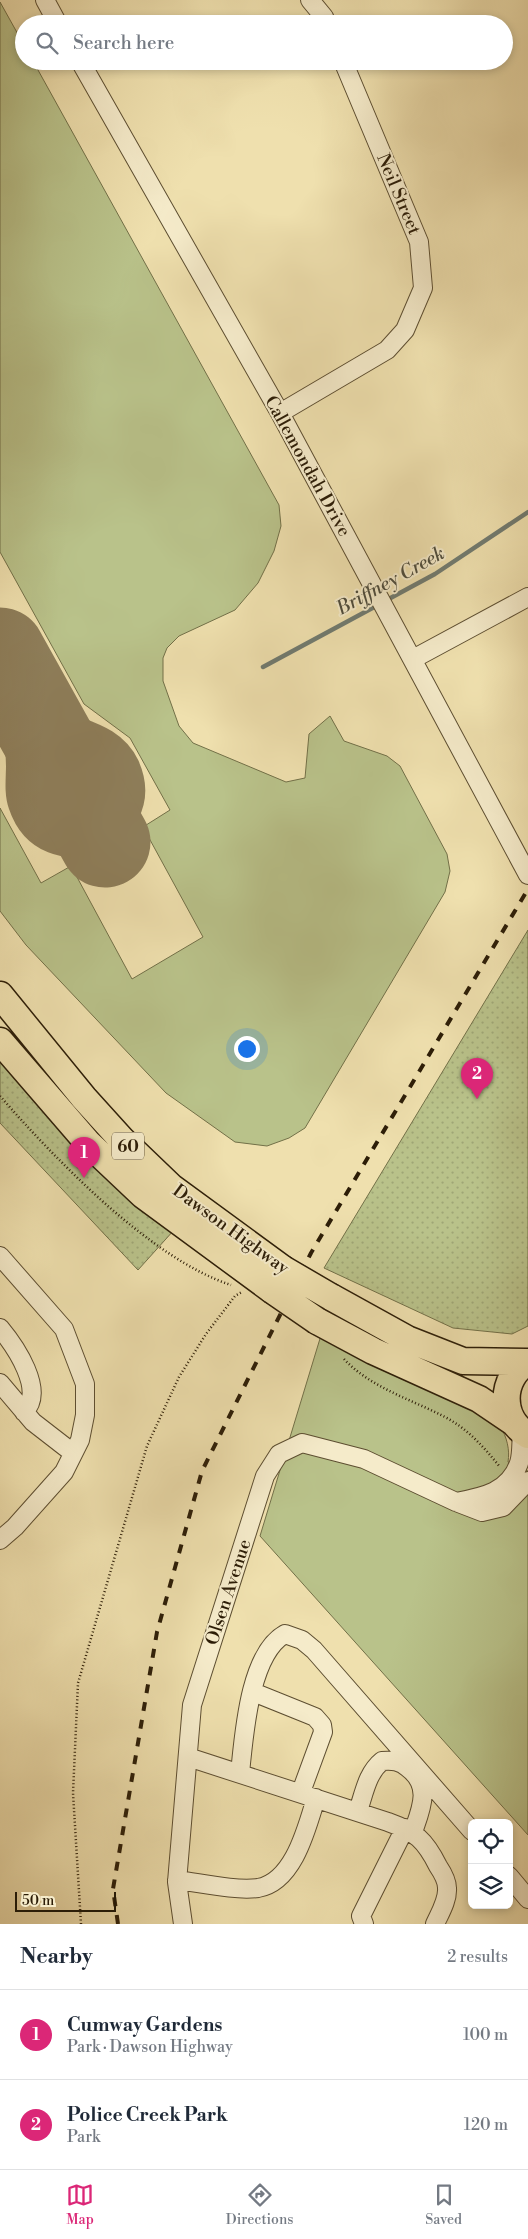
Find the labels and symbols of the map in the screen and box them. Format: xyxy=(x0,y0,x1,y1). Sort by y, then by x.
street label: Neil Street xyxy=(371,150,426,239)
street label: Callemondah Drive xyxy=(259,392,356,541)
water label: Briffney Creek xyxy=(331,541,449,621)
your location xyxy=(234,1036,260,1062)
pin: 2 xyxy=(461,1058,493,1099)
road number: 60 xyxy=(112,1132,144,1160)
pin: 1 xyxy=(68,1137,100,1178)
street label: Dawson Highway xyxy=(168,1179,294,1280)
street label: Olsen Avenue xyxy=(201,1536,256,1648)
scale bar xyxy=(15,1889,116,1912)

